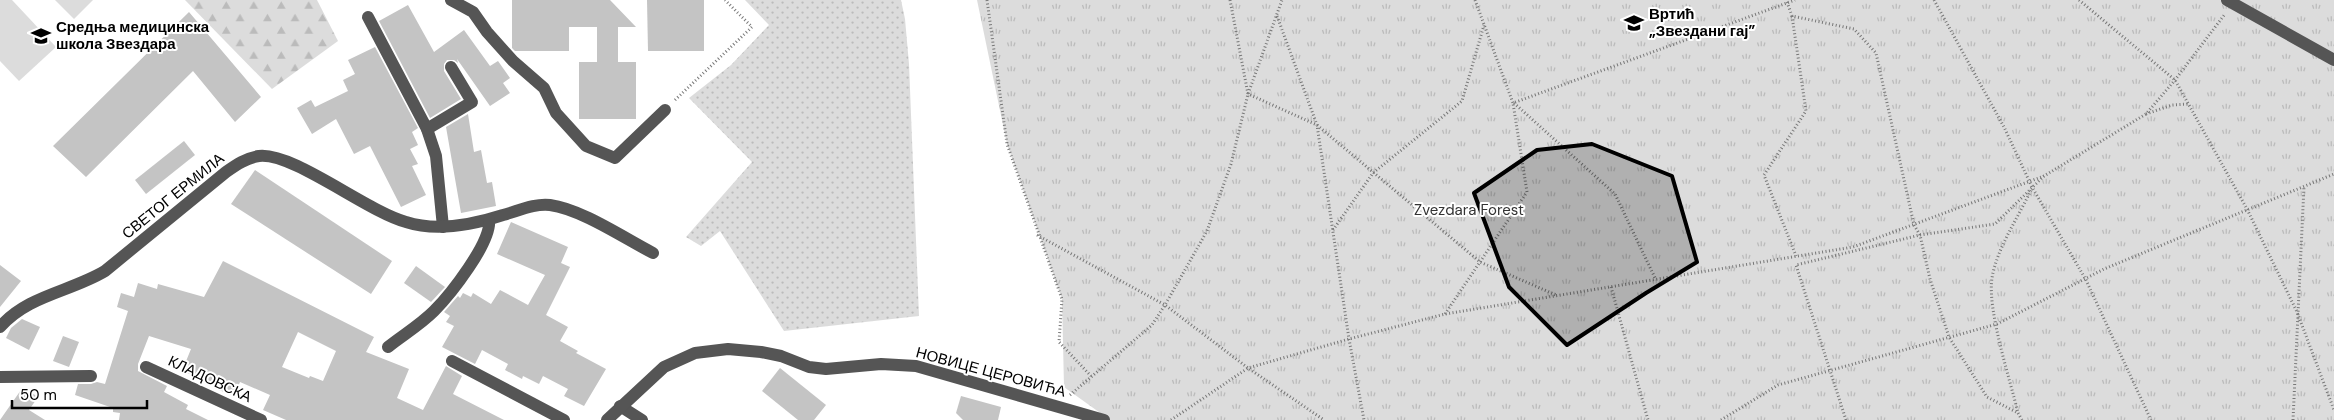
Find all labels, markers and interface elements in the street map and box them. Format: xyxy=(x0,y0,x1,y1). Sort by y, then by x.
place label: Вртић „Звездани гај” xyxy=(1649,4,1755,41)
school or university icon: Вртић „Звездани гај” xyxy=(1623,12,1645,34)
place label: Средња медицинска школа Звездара xyxy=(56,17,210,54)
school or university icon: Средња медицинска школа Звездара xyxy=(30,25,52,47)
street label: СВЕТОГ ЕРМИЛА xyxy=(118,149,228,243)
park label: Zvezdara Forest xyxy=(1414,200,1524,220)
street label: НОВИЦЕ ЦЕРОВИЋА xyxy=(914,342,1068,402)
street label: КЛАДОВСКА xyxy=(165,351,255,407)
scale bar xyxy=(12,378,148,410)
text: 50 m xyxy=(20,385,57,405)

